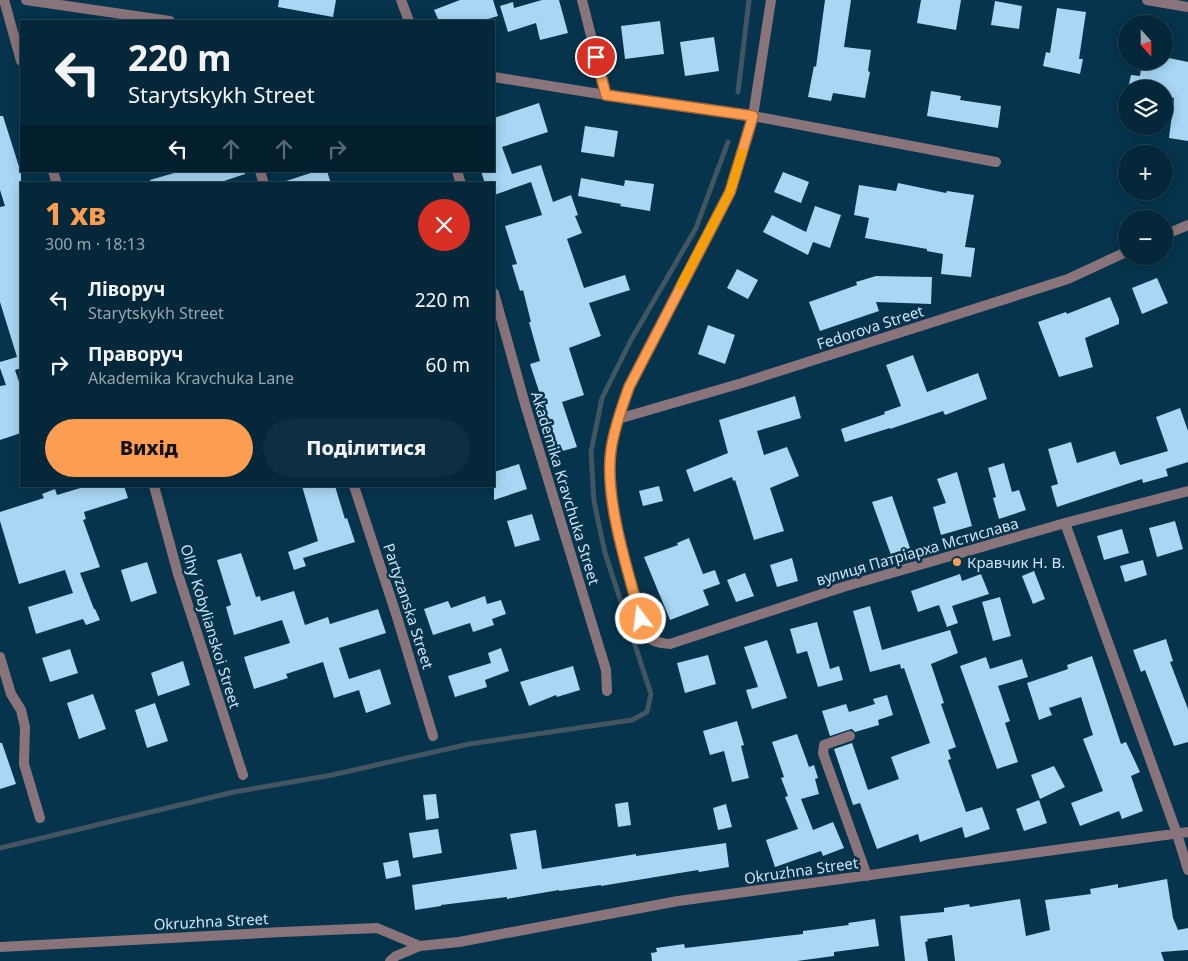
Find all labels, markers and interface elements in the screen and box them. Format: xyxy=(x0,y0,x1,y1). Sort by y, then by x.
north arrow xyxy=(1118,15,1172,70)
map controls xyxy=(1118,15,1173,265)
text: 220 m xyxy=(128,34,231,81)
pin xyxy=(575,36,617,78)
icon: left xyxy=(45,40,110,105)
icon: arrive xyxy=(582,43,610,71)
text: Starytskykh Street xyxy=(128,79,315,109)
button: layers xyxy=(1118,80,1173,135)
icon: left xyxy=(164,135,192,163)
icon: ahead xyxy=(217,135,245,163)
icon: ahead xyxy=(270,135,298,163)
icon: right xyxy=(323,135,351,163)
button: + xyxy=(1118,145,1173,200)
text: 1 хв xyxy=(45,193,106,234)
button: close xyxy=(418,199,470,251)
button: − xyxy=(1118,210,1173,265)
text: 300 m · 18:13 xyxy=(45,233,145,255)
text: Ліворуч xyxy=(88,276,165,302)
icon: left xyxy=(45,286,73,314)
text: 220 m xyxy=(415,287,470,313)
street label: Fedorova Street xyxy=(814,300,926,354)
text: Starytskykh Street xyxy=(88,302,224,324)
text: Праворуч xyxy=(88,341,183,367)
icon: right xyxy=(45,351,73,379)
text: 60 m xyxy=(426,352,470,378)
text: Akademika Kravchuka Lane xyxy=(88,367,294,389)
street label: Akademika Kravchuka Street xyxy=(527,389,605,588)
button: Вихід xyxy=(45,419,253,477)
button: Поділитися xyxy=(263,419,470,477)
street label: вулиця Патріарха Мстислава xyxy=(813,512,1021,590)
street label: Olhy Kobylianskoi Street xyxy=(176,541,246,711)
street label: Partyzanska Street xyxy=(379,541,439,672)
place label: Кравчик Н. В. xyxy=(967,552,1065,572)
marker: Кравчик Н. В. xyxy=(951,556,963,568)
position arrow xyxy=(614,592,666,644)
street label: Okruzhna Street xyxy=(743,852,860,888)
street label: Okruzhna Street xyxy=(153,908,270,934)

